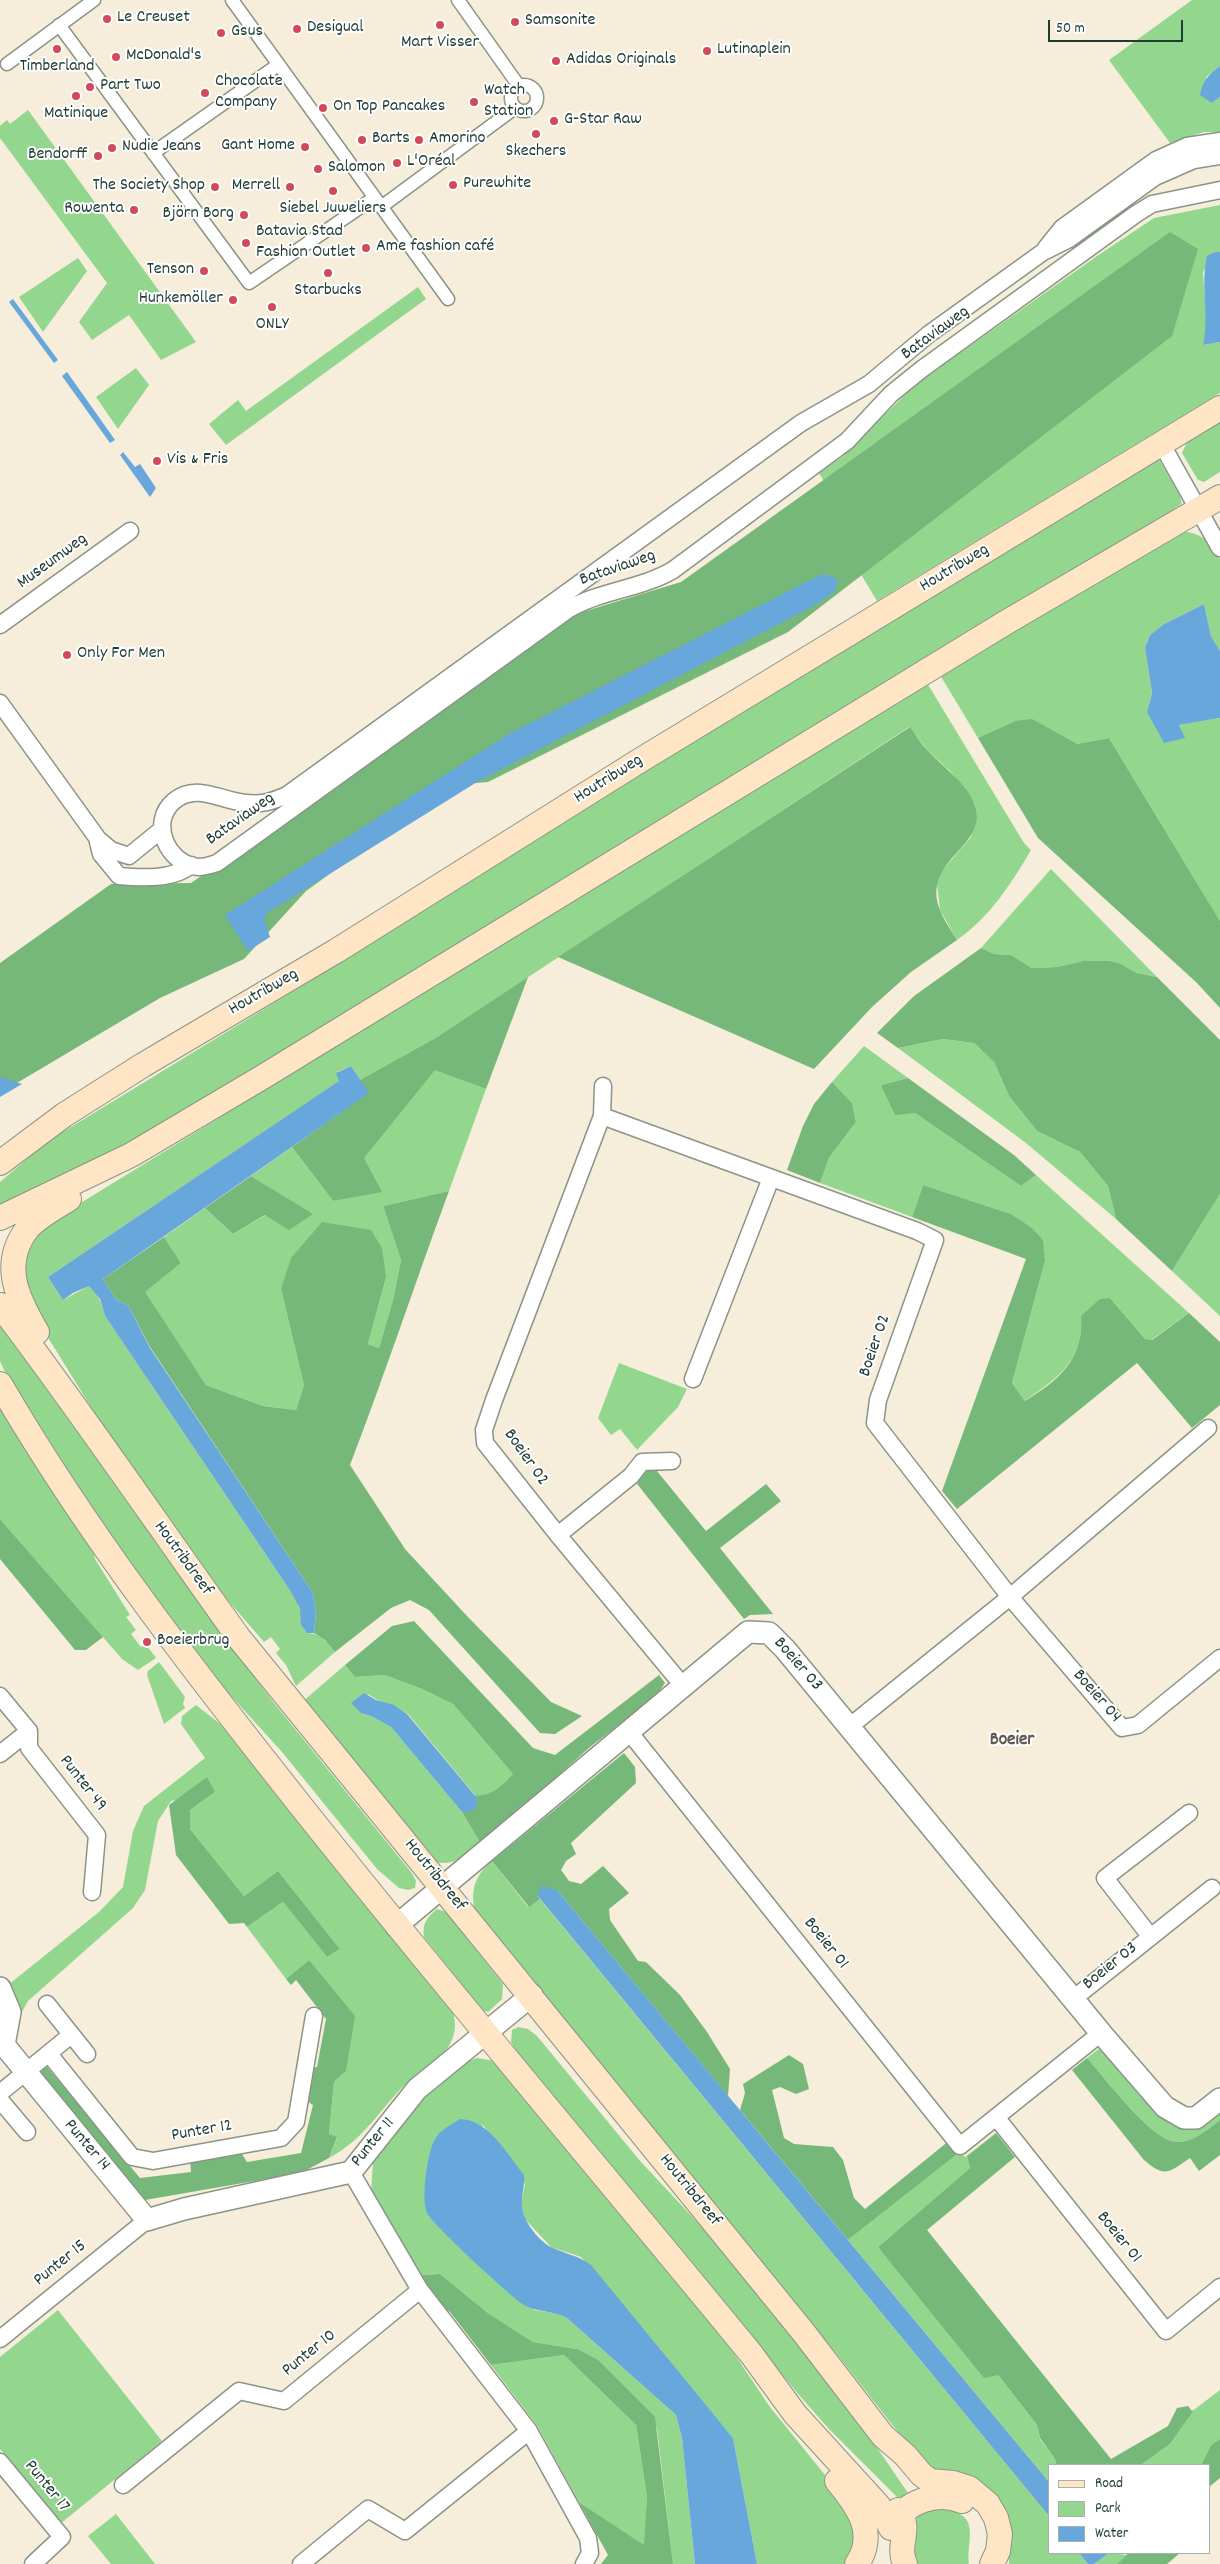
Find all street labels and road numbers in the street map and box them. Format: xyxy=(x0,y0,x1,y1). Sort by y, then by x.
street label: Bataviaweg xyxy=(898,302,974,366)
street label: Museumweg xyxy=(14,529,92,595)
street label: Houtribweg xyxy=(917,540,993,598)
street label: Bataviaweg xyxy=(577,546,659,592)
street label: Houtribweg xyxy=(571,750,647,810)
street label: Bataviaweg xyxy=(203,789,279,851)
street label: Houtribweg xyxy=(225,964,303,1022)
street label: Boeier 02 xyxy=(855,1312,897,1380)
street label: Boeier 02 xyxy=(498,1426,552,1490)
street label: Houtribdreef xyxy=(148,1518,216,1600)
street label: Boeier 03 xyxy=(768,1634,826,1696)
street label: Boeier 04 xyxy=(1067,1666,1125,1728)
street label: Punter 49 xyxy=(53,1752,111,1816)
street label: Houtribdreef xyxy=(398,1836,470,1916)
street label: Boeier 01 xyxy=(798,1914,852,1974)
street label: Boeier 03 xyxy=(1079,1938,1143,1996)
street label: Punter 11 xyxy=(348,2114,400,2172)
street label: Punter 14 xyxy=(58,2116,114,2176)
street label: Punter 12 xyxy=(170,2116,234,2148)
street label: Houtribdreef xyxy=(653,2151,725,2231)
street label: Boeier 01 xyxy=(1091,2208,1145,2268)
street label: Punter 15 xyxy=(30,2236,92,2292)
street label: Punter 10 xyxy=(279,2326,341,2382)
street label: Punter 17 xyxy=(19,2457,73,2517)

